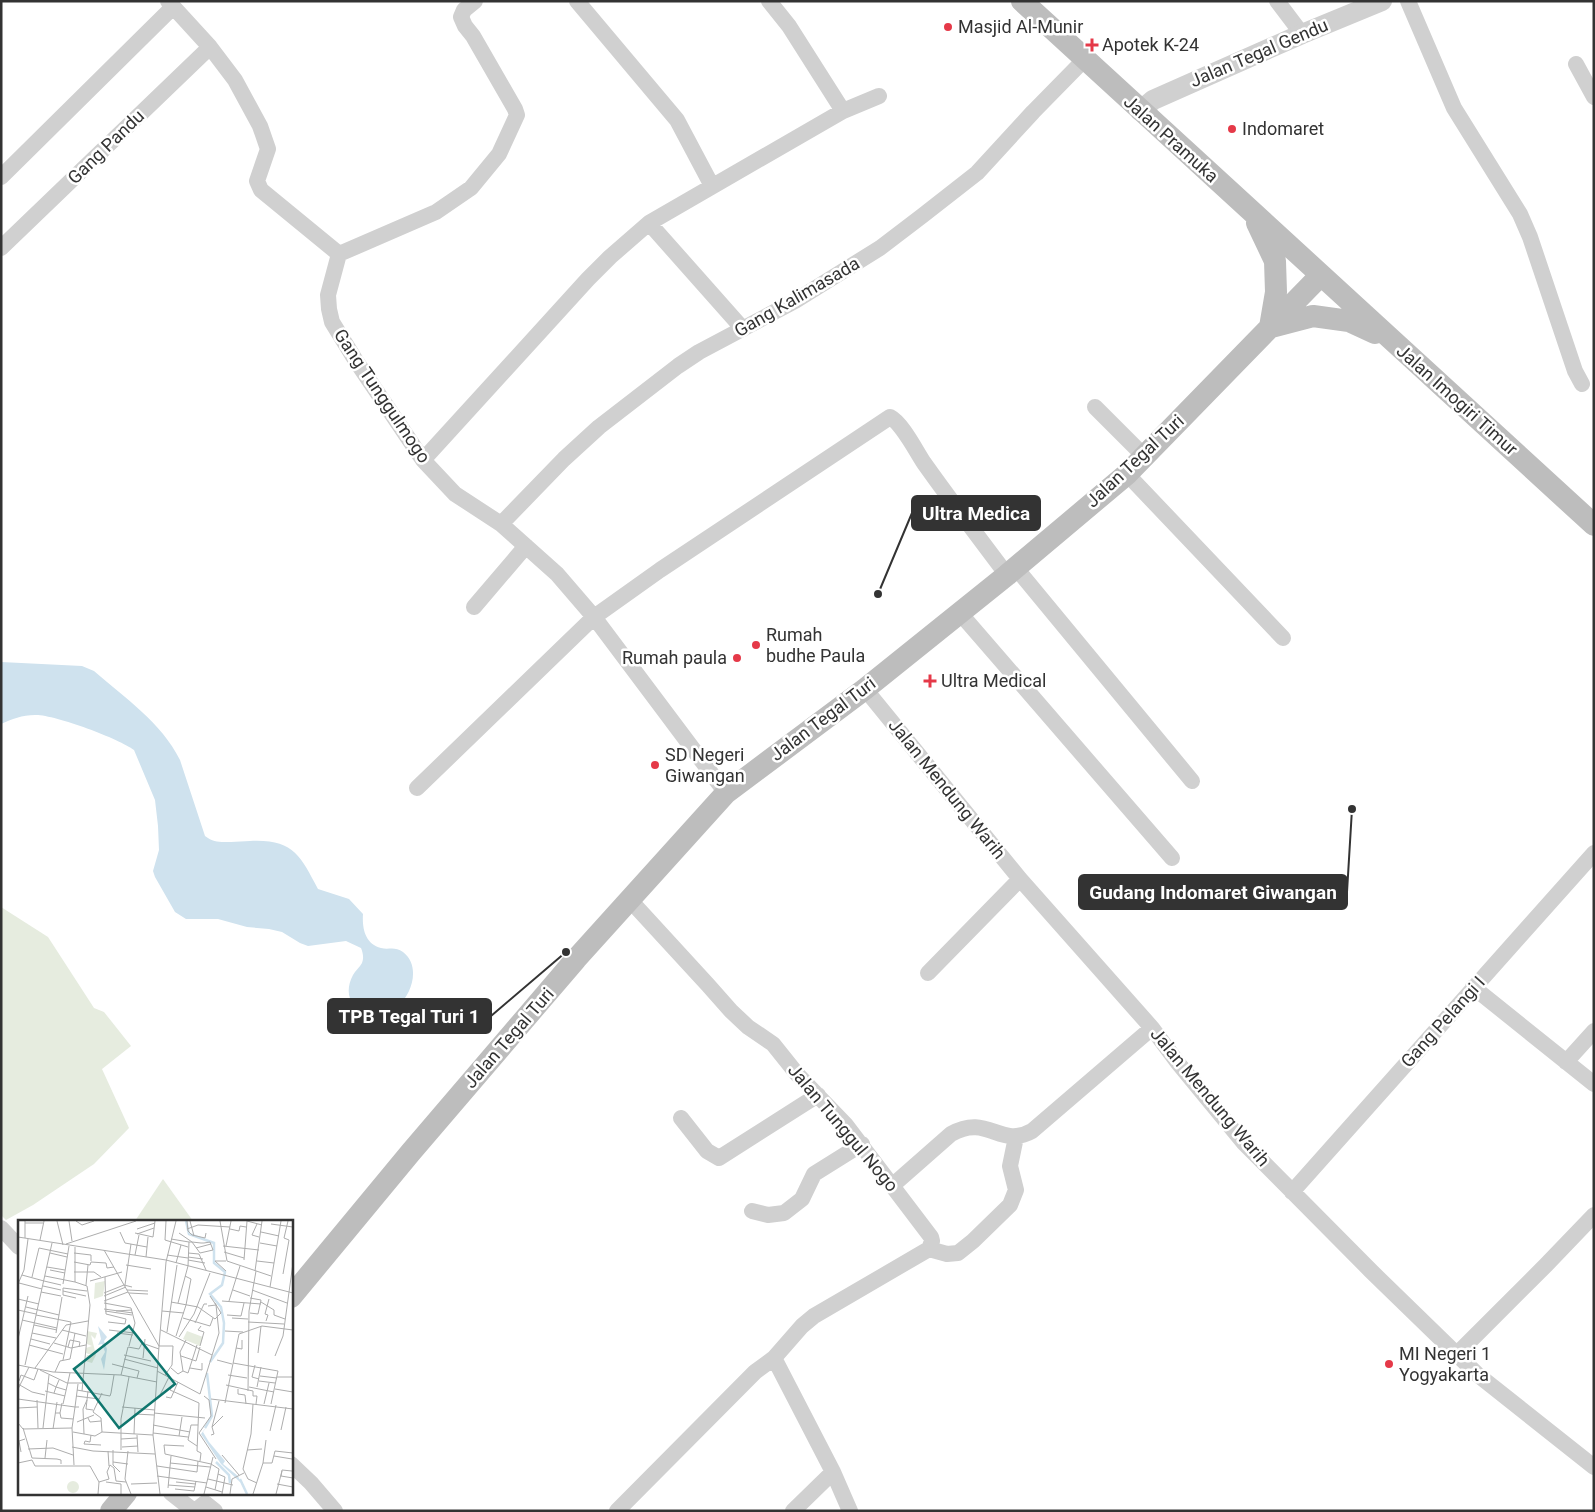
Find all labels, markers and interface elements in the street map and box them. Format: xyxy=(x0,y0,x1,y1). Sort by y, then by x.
street label: Jalan Tegal Gendu xyxy=(1187,14,1331,91)
place label: Masjid Al-Munir xyxy=(958,16,1083,37)
marker: Masjid Al-Munir xyxy=(942,21,954,33)
place label: Apotek K-24 xyxy=(1102,34,1199,55)
marker: Apotek K-24 xyxy=(1086,39,1098,51)
street label: Jalan Pramuka xyxy=(1120,91,1223,187)
street label: Gang Pandu xyxy=(63,105,148,188)
place label: Indomaret xyxy=(1242,118,1324,139)
marker: Indomaret xyxy=(1226,123,1238,135)
street label: Gang Kalimasada xyxy=(730,252,863,341)
street label: Gang Tunggulmogo xyxy=(330,325,435,467)
street label: Jalan Imogiri Timur xyxy=(1393,340,1522,459)
street label: Jalan Tegal Turi xyxy=(1081,410,1188,511)
callout: Ultra Medica xyxy=(912,496,1040,530)
text: Ultra Medica xyxy=(922,502,1030,525)
place label: Rumah budhe Paula xyxy=(766,624,865,666)
marker: Rumah budhe Paula xyxy=(750,639,762,651)
place label: Rumah paula xyxy=(622,647,727,668)
marker: Rumah paula xyxy=(731,652,743,664)
place label: Ultra Medical xyxy=(941,670,1046,691)
street label: Jalan Tegal Turi xyxy=(766,672,879,765)
marker: Ultra Medical xyxy=(923,674,937,688)
street label: Jalan Mendung Warih xyxy=(884,714,1010,863)
place label: SD Negeri Giwangan xyxy=(665,744,745,786)
marker: SD Negeri Giwangan xyxy=(649,759,661,771)
callout: Gudang Indomaret Giwangan xyxy=(1079,875,1347,909)
text: Gudang Indomaret Giwangan xyxy=(1089,881,1337,904)
street label: Gang Pelangi I xyxy=(1396,972,1489,1072)
street label: Jalan Tegal Turi xyxy=(459,983,558,1092)
callout: TPB Tegal Turi 1 xyxy=(328,999,491,1033)
text: TPB Tegal Turi 1 xyxy=(338,1005,480,1028)
street label: Jalan Mendung Warih xyxy=(1146,1023,1274,1170)
street label: Jalan Tunggul Nogo xyxy=(784,1060,903,1196)
inset map xyxy=(18,1220,292,1494)
place label: MI Negeri 1 Yogyakarta xyxy=(1399,1343,1491,1385)
marker: MI Negeri 1 Yogyakarta xyxy=(1383,1358,1395,1370)

